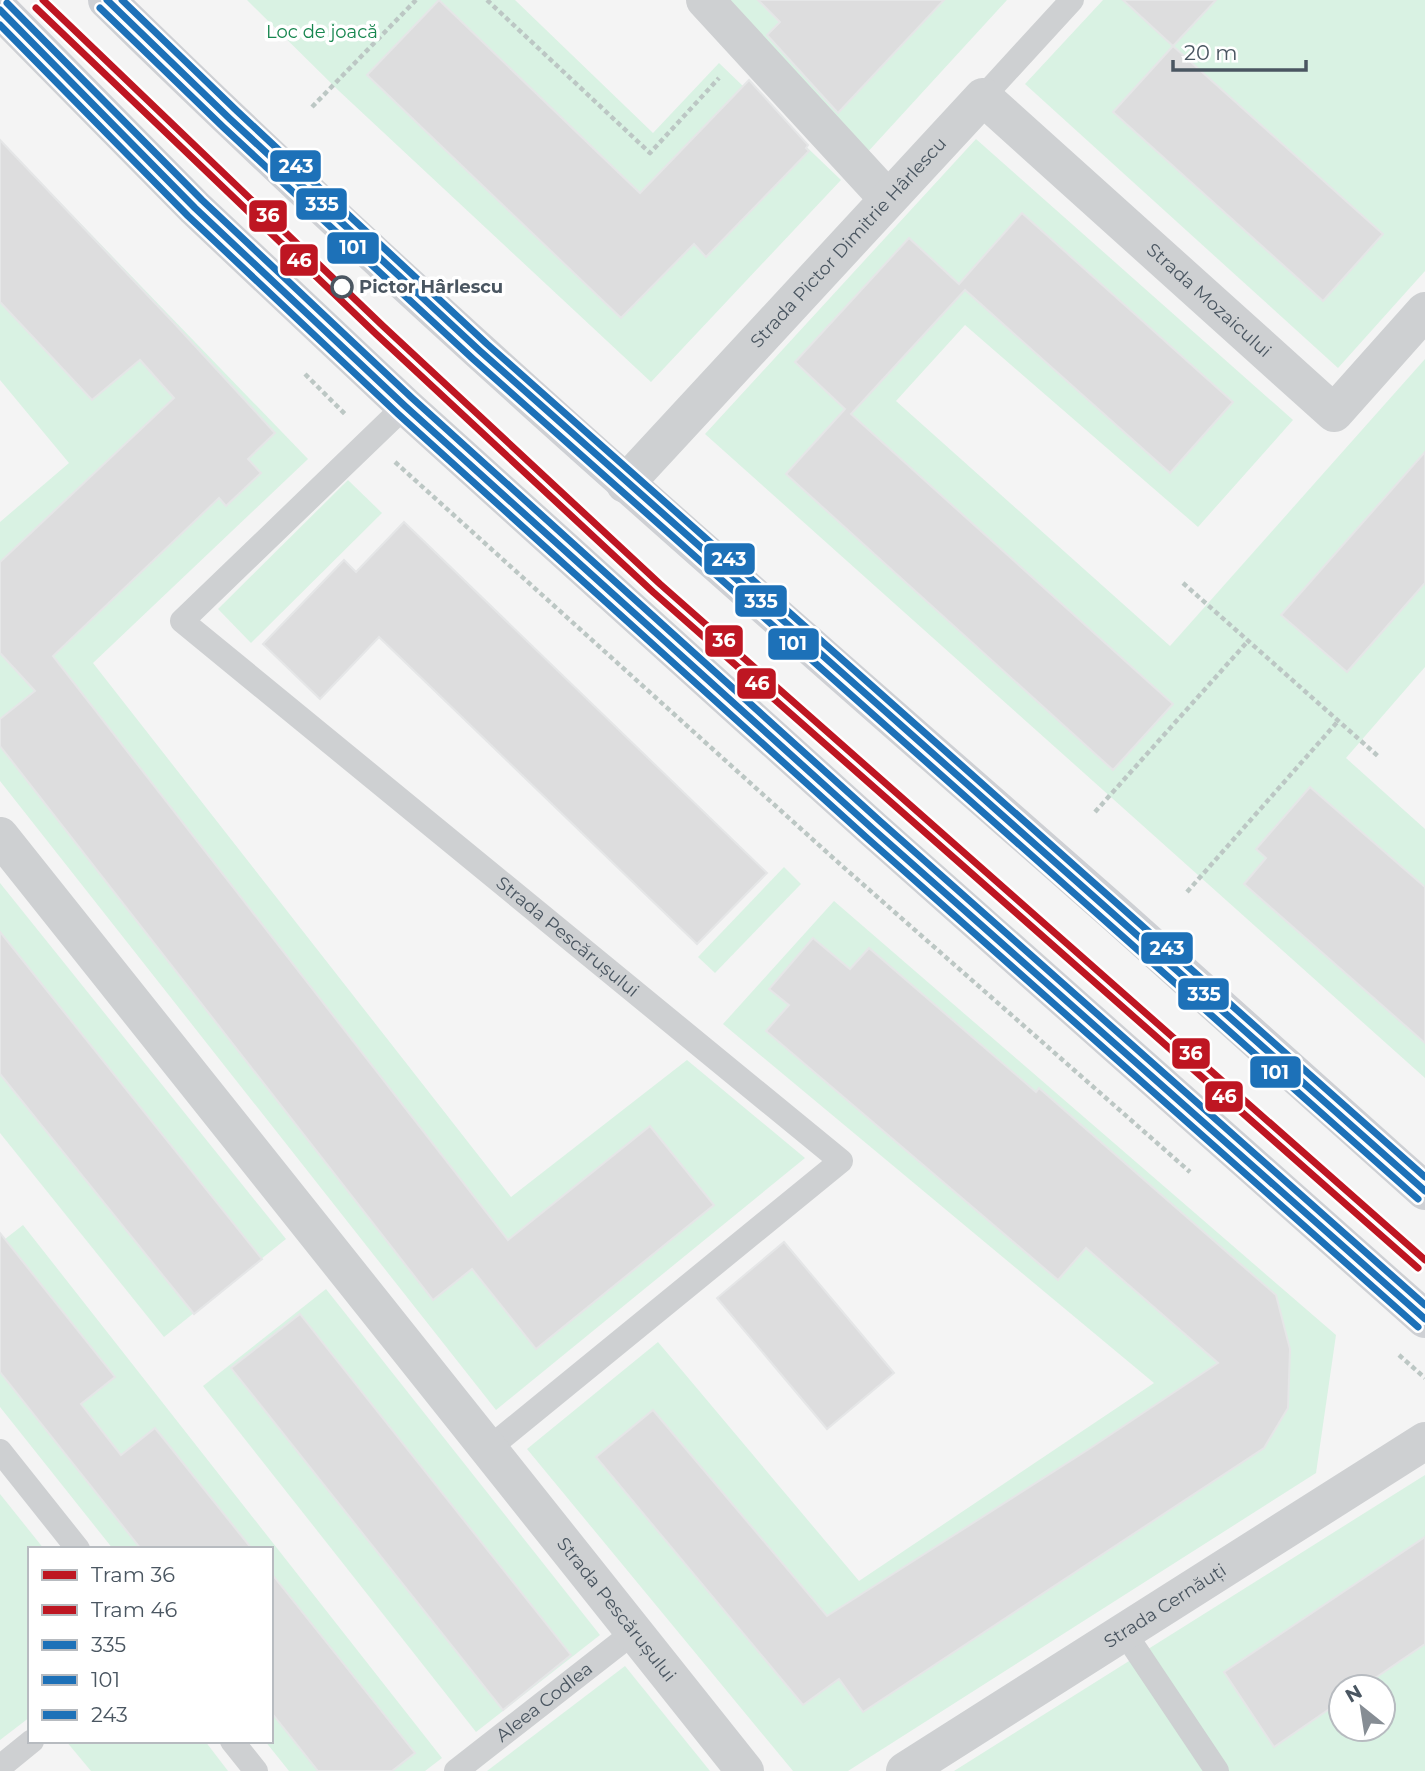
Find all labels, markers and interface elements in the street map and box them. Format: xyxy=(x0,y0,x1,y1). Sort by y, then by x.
park label: Loc de joacă xyxy=(266,21,378,43)
scale bar xyxy=(1173,28,1306,72)
text: 20 m xyxy=(1184,40,1238,65)
street label: Strada Pictor Dimitrie Hârlescu xyxy=(746,133,951,352)
line badge: 243 xyxy=(269,149,322,183)
text: 243 xyxy=(278,155,314,178)
line badge: 335 xyxy=(295,187,348,221)
text: 335 xyxy=(304,193,339,216)
line badge: 36 xyxy=(248,199,288,233)
text: 36 xyxy=(255,204,280,227)
line badge: 101 xyxy=(326,231,380,265)
text: 101 xyxy=(339,236,367,259)
street label: Strada Mozaicului xyxy=(1142,239,1276,362)
line badge: 46 xyxy=(279,243,319,277)
text: 46 xyxy=(286,249,312,272)
marker: Pictor Hârlescu xyxy=(331,276,353,298)
place label: Pictor Hârlescu xyxy=(359,276,503,298)
line badge: 243 xyxy=(703,542,756,576)
text: 243 xyxy=(711,548,747,571)
line badge: 335 xyxy=(734,584,788,618)
text: 335 xyxy=(743,590,778,613)
line badge: 36 xyxy=(704,624,744,658)
line badge: 101 xyxy=(767,627,820,661)
text: 36 xyxy=(711,629,736,652)
text: 101 xyxy=(779,632,807,655)
line badge: 46 xyxy=(736,667,777,700)
text: 46 xyxy=(744,672,770,695)
street label: Strada Pescărușului xyxy=(491,872,643,1002)
line badge: 243 xyxy=(1140,931,1194,965)
text: 243 xyxy=(1149,937,1185,960)
line badge: 335 xyxy=(1177,977,1230,1011)
text: 335 xyxy=(1186,983,1221,1006)
line badge: 36 xyxy=(1171,1037,1211,1070)
text: 36 xyxy=(1178,1042,1203,1065)
line badge: 101 xyxy=(1249,1055,1302,1089)
text: 101 xyxy=(1261,1061,1289,1084)
line badge: 46 xyxy=(1204,1080,1244,1113)
text: 46 xyxy=(1211,1085,1237,1108)
street label: Strada Pescărușului xyxy=(552,1533,680,1686)
legend xyxy=(28,1547,273,1743)
street label: Strada Cernăuți xyxy=(1100,1559,1230,1653)
text: Tram 36 xyxy=(91,1562,175,1587)
text: Tram 46 xyxy=(91,1597,177,1622)
text: 335 xyxy=(91,1632,126,1657)
street label: Aleea Codlea xyxy=(492,1658,597,1747)
text: 101 xyxy=(91,1667,120,1692)
north arrow xyxy=(1327,1673,1397,1743)
text: N xyxy=(1341,1680,1366,1708)
text: 243 xyxy=(91,1702,128,1727)

